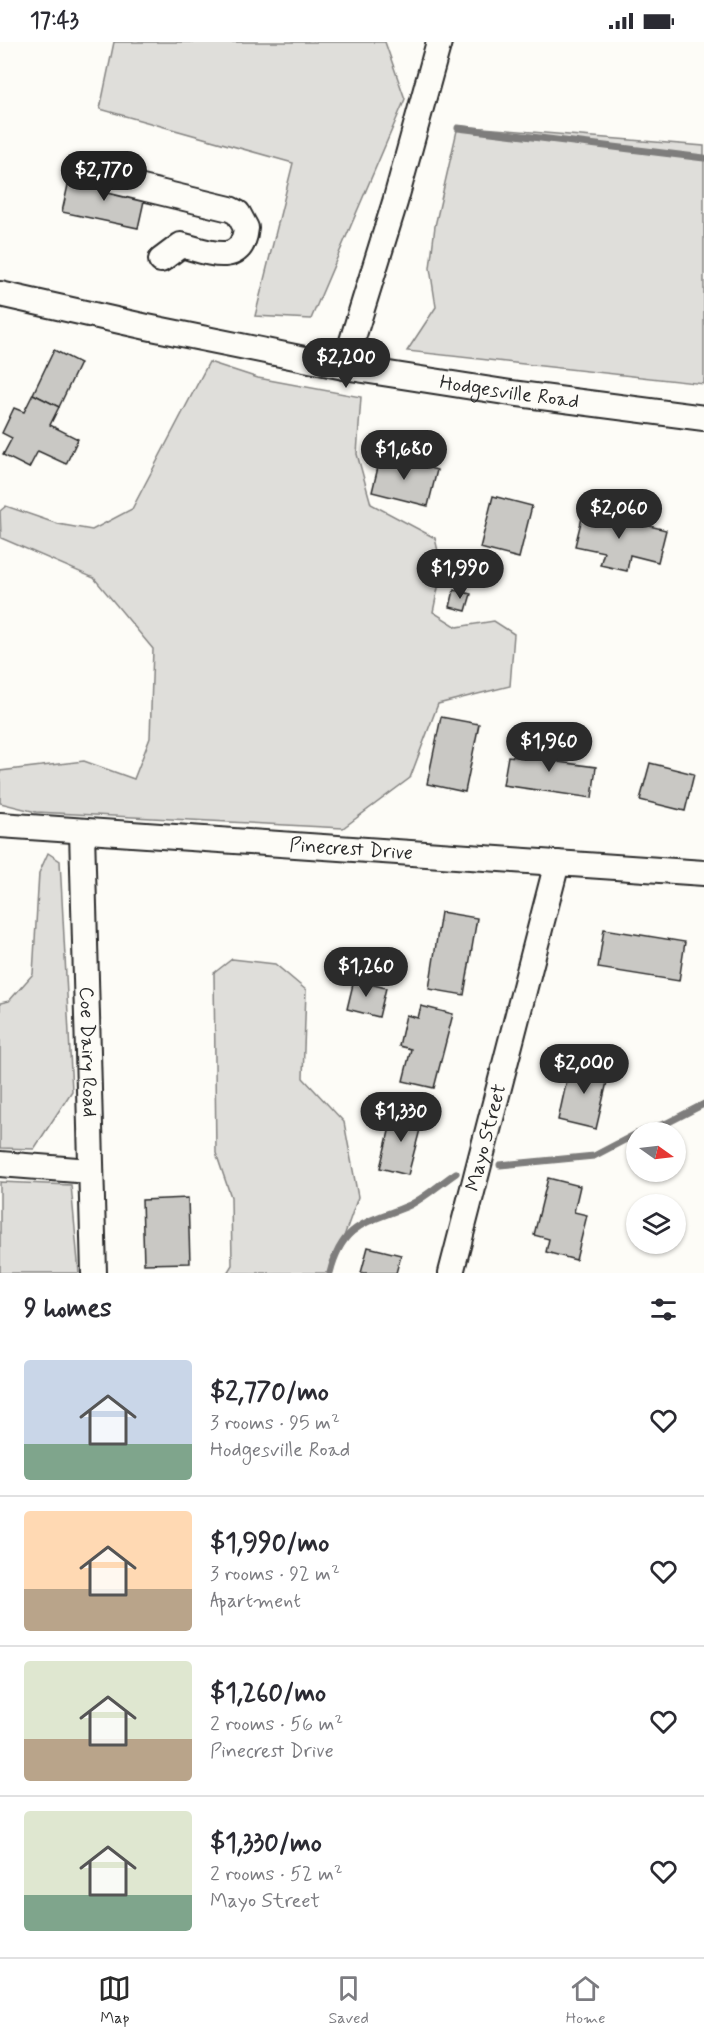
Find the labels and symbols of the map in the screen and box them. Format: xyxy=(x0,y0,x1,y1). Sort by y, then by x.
pin: $2,770 xyxy=(55,151,153,202)
pin: $2,200 xyxy=(297,338,395,389)
street label: Hodgesville Road xyxy=(438,369,581,415)
pin: $1,680 xyxy=(355,430,453,481)
pin: $2,060 xyxy=(570,489,668,540)
pin: $1,990 xyxy=(411,549,509,600)
pin: $1,960 xyxy=(500,722,598,773)
street label: Pinecrest Drive xyxy=(288,831,414,867)
pin: $1,260 xyxy=(317,947,415,998)
street label: Coe Dairy Road xyxy=(73,986,103,1118)
pin: $2,000 xyxy=(535,1044,633,1095)
street label: Mayo Street xyxy=(459,1081,513,1194)
pin: $1,330 xyxy=(352,1092,450,1143)
north arrow xyxy=(626,1122,686,1182)

